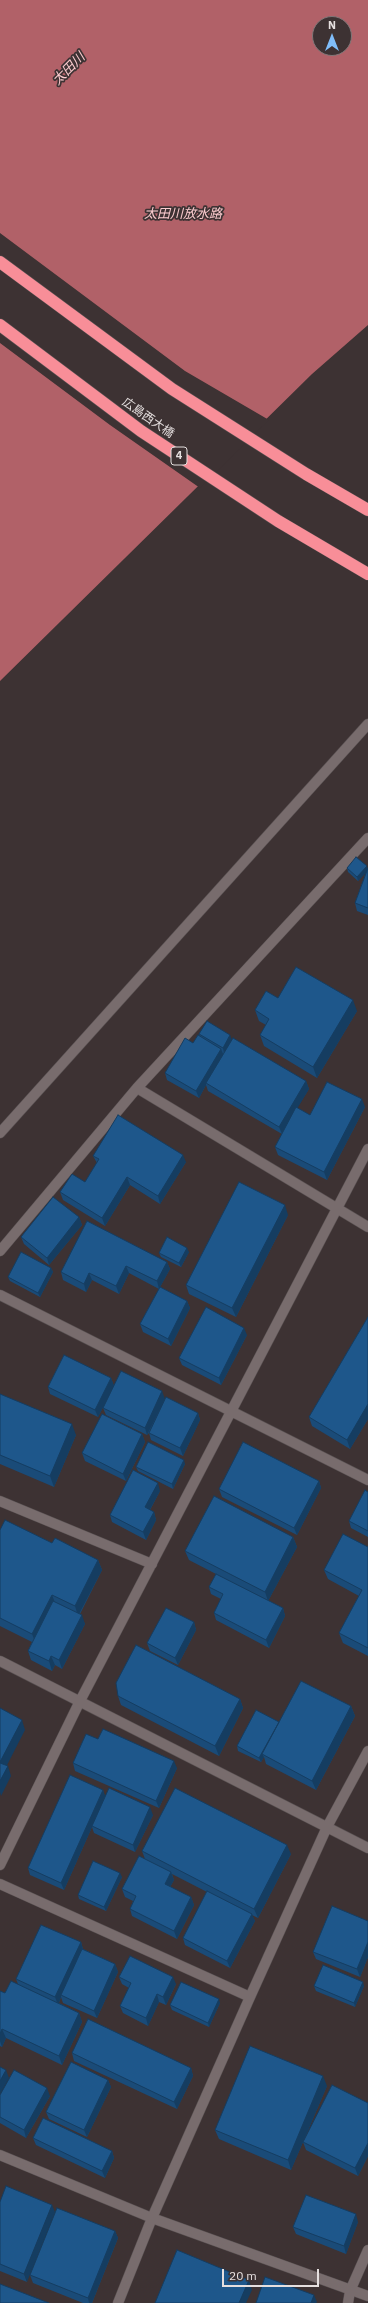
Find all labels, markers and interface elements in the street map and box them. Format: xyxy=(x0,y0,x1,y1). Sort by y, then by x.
north arrow xyxy=(312,16,352,56)
text: N xyxy=(328,18,336,32)
water label: 太田川 xyxy=(50,50,88,88)
water label: 太田川放水路 xyxy=(144,206,222,222)
street label: 広島西大橋 xyxy=(119,395,177,441)
road number: 4 xyxy=(171,447,187,465)
scale bar xyxy=(224,2261,321,2287)
text: 20 m xyxy=(229,2268,257,2283)

